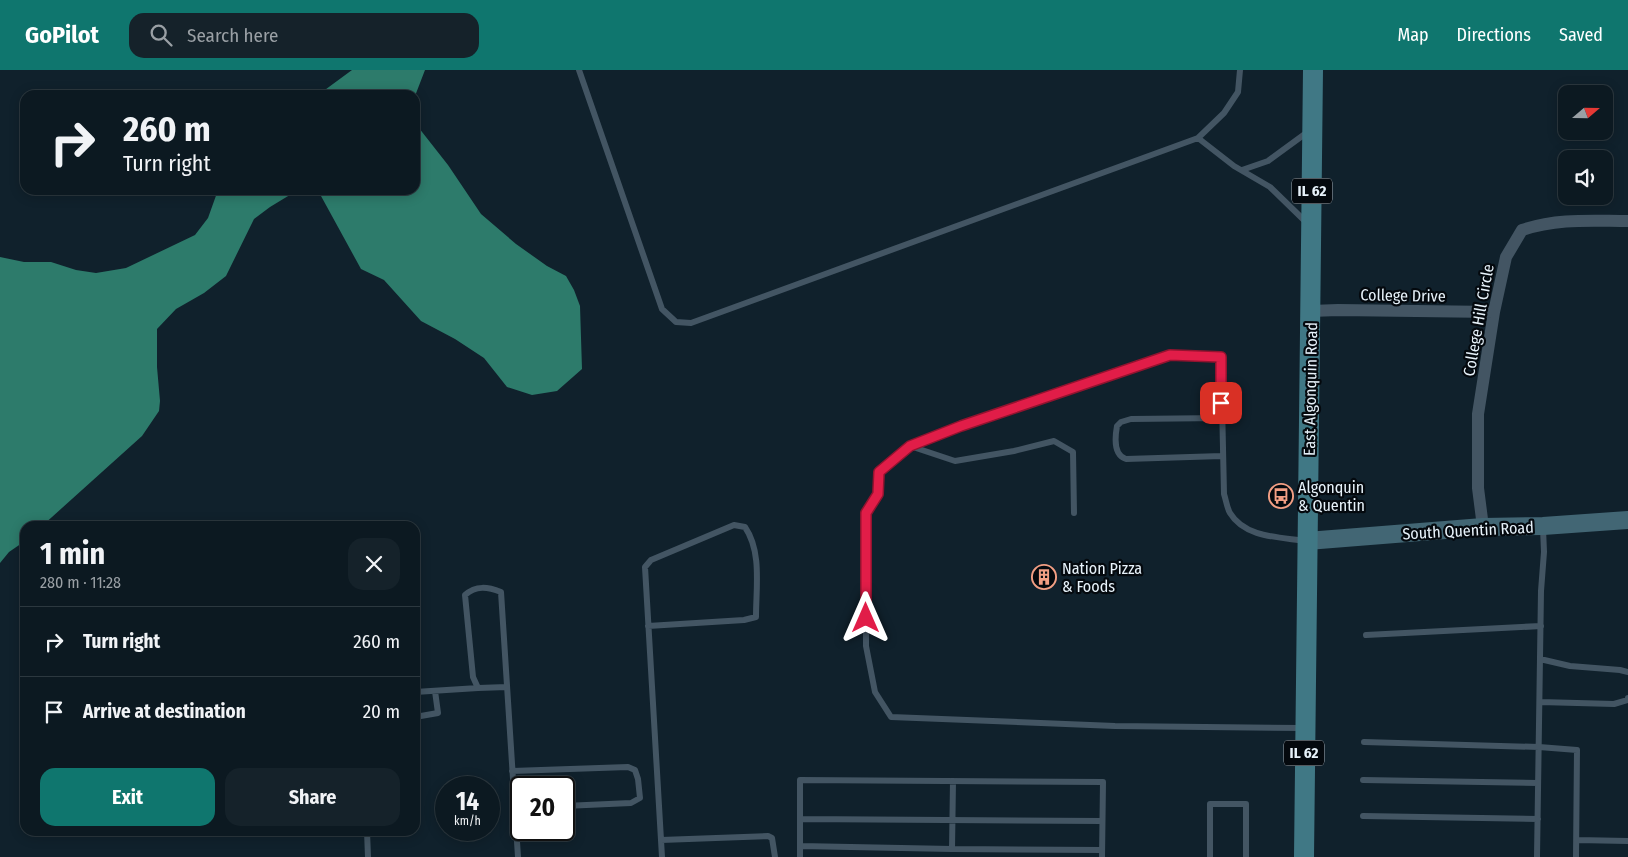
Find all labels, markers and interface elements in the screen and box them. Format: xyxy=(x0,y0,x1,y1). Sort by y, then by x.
search box xyxy=(129,13,479,58)
text: GoPilot xyxy=(25,21,99,49)
icon: search xyxy=(147,21,175,49)
text: Search here xyxy=(187,24,279,47)
text: Map xyxy=(1397,24,1429,46)
text: Directions xyxy=(1457,24,1531,46)
text: Saved xyxy=(1559,24,1603,46)
north arrow xyxy=(1558,85,1612,140)
map controls xyxy=(1558,85,1613,205)
text: 260 m xyxy=(123,108,211,150)
icon: right xyxy=(40,110,105,175)
text: Turn right xyxy=(123,150,211,177)
button: sound xyxy=(1558,150,1613,205)
road number: IL 62 xyxy=(1292,178,1332,204)
street label: College Hill Circle xyxy=(1459,262,1498,378)
street label: College Drive xyxy=(1360,285,1446,306)
street label: East Algonquin Road xyxy=(1300,322,1321,456)
pin xyxy=(1200,382,1242,424)
icon: arrive xyxy=(1207,389,1235,417)
place label: Algonquin & Quentin xyxy=(1298,478,1365,515)
bus stop icon: Algonquin & Quentin xyxy=(1268,483,1294,509)
street label: South Quentin Road xyxy=(1402,518,1534,543)
text: 1 min xyxy=(40,536,105,572)
button: close xyxy=(348,538,400,590)
place label: Nation Pizza & Foods xyxy=(1062,559,1142,596)
building icon: Nation Pizza & Foods xyxy=(1031,564,1057,590)
text: 280 m · 11:28 xyxy=(40,573,121,592)
position arrow xyxy=(839,591,891,643)
icon: right xyxy=(40,628,68,656)
text: Turn right xyxy=(83,630,160,653)
text: 260 m xyxy=(353,630,400,653)
icon: arrive xyxy=(40,698,68,726)
text: Arrive at destination xyxy=(83,700,246,723)
text: 20 m xyxy=(363,700,400,723)
road number: IL 62 xyxy=(1284,740,1324,766)
button: Exit xyxy=(40,768,215,826)
button: Share xyxy=(225,768,400,826)
speed limit sign: 20 xyxy=(510,776,575,841)
text: 14 xyxy=(456,787,479,817)
text: km/h xyxy=(454,814,481,828)

